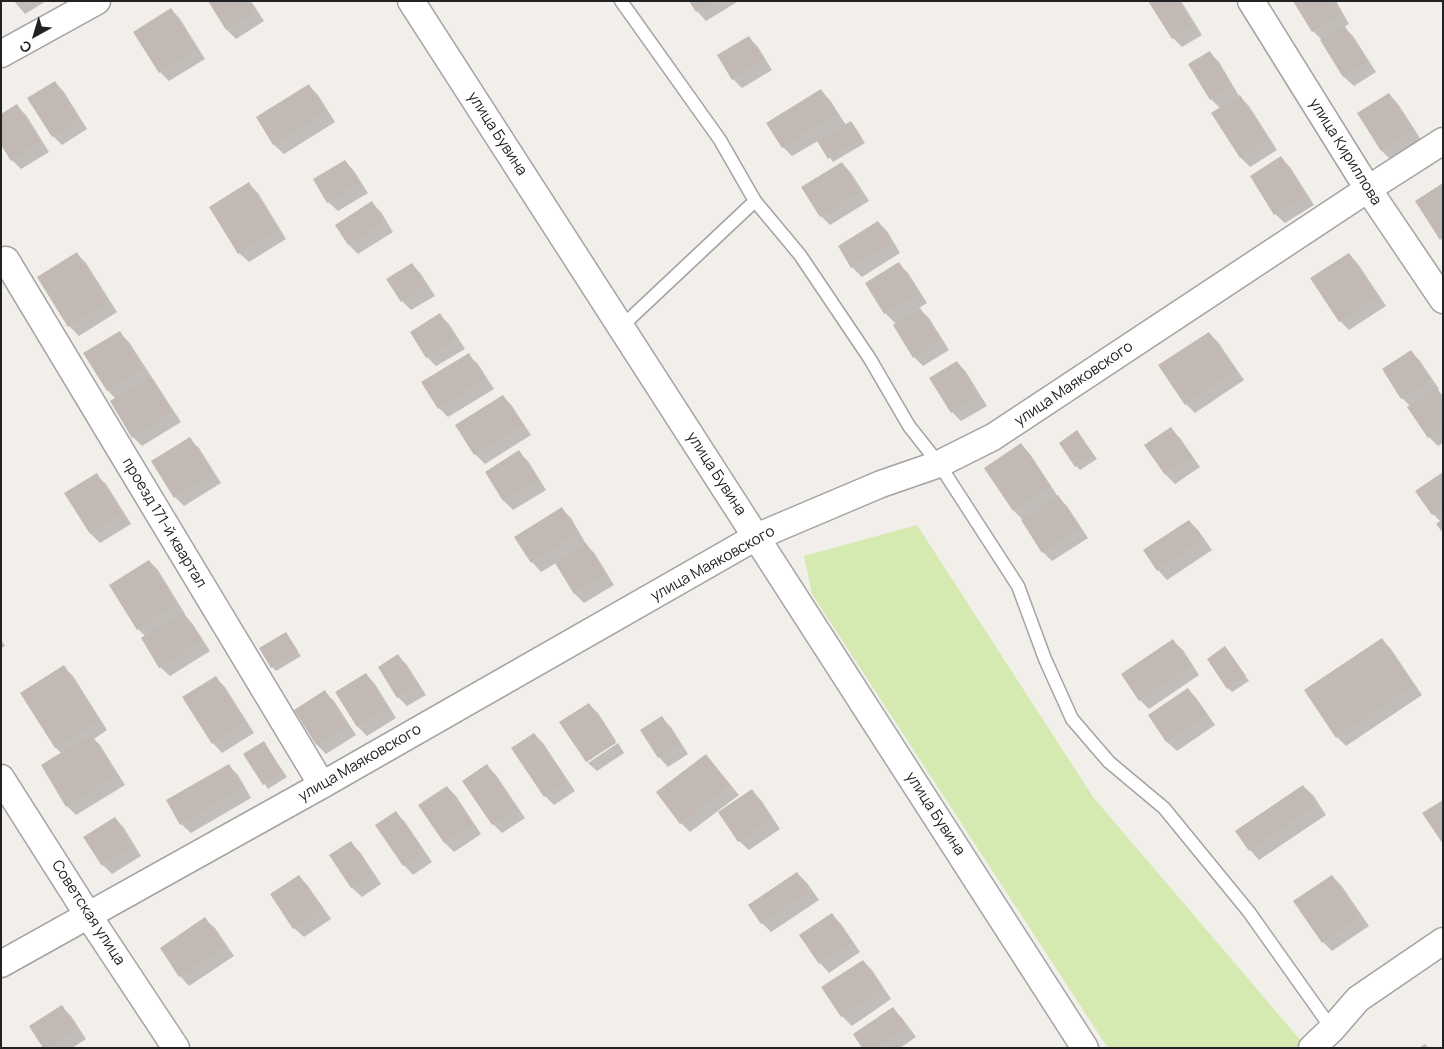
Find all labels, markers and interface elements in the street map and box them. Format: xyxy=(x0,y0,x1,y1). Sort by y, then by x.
north arrow xyxy=(10,10,60,60)
text: С xyxy=(15,36,35,58)
street label: улица Бувина xyxy=(463,89,531,179)
street label: улица Кириллова xyxy=(1305,95,1385,209)
street label: улица Маяковского xyxy=(1011,338,1137,430)
street label: улица Бувина xyxy=(682,429,750,519)
street label: проезд 171-й квартал xyxy=(118,455,210,591)
street label: улица Маяковского xyxy=(648,522,778,606)
street label: улица Маяковского xyxy=(295,720,425,806)
street label: улица Бувина xyxy=(901,769,969,859)
street label: Советская улица xyxy=(47,857,129,969)

